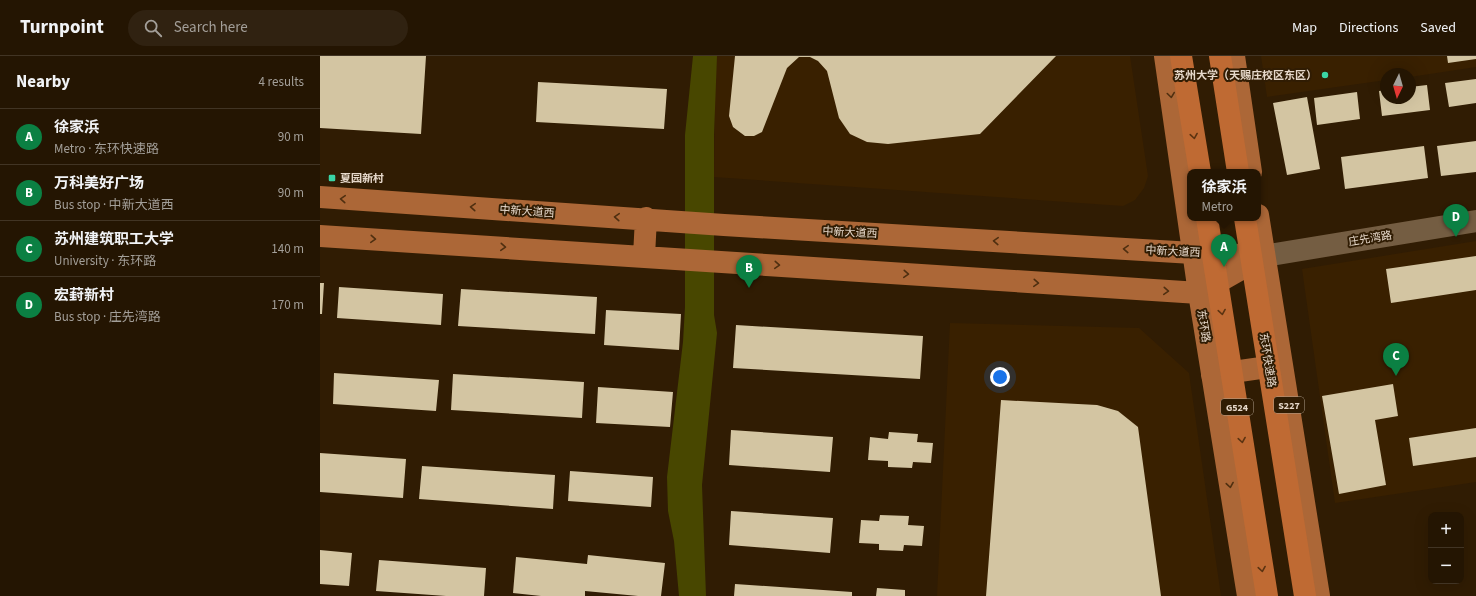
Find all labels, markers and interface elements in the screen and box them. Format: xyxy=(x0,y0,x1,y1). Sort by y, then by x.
search box xyxy=(128,10,408,46)
text: Turnpoint xyxy=(20,14,104,41)
icon: search xyxy=(142,17,164,39)
text: Search here xyxy=(174,17,248,38)
text: Map xyxy=(1292,18,1317,38)
text: Directions xyxy=(1339,18,1398,38)
text: Saved xyxy=(1420,18,1456,38)
place label: 苏州大学（天赐庄校区东区） xyxy=(1174,68,1317,83)
north arrow xyxy=(1380,68,1416,104)
text: Nearby xyxy=(16,70,70,94)
marker: 苏州大学（天赐庄校区东区） xyxy=(1320,70,1330,80)
text: 4 results xyxy=(259,73,304,91)
one-way arrow xyxy=(1166,92,1175,98)
text: 徐家浜 xyxy=(54,117,99,138)
text: A xyxy=(25,128,33,146)
text: 90 m xyxy=(278,128,304,146)
one-way arrow xyxy=(1189,133,1198,139)
text: Metro · 东环快速路 xyxy=(54,140,159,158)
popup xyxy=(1187,169,1261,221)
place label: 夏园新村 xyxy=(340,171,384,186)
text: 万科美好广场 xyxy=(54,173,144,194)
marker: 夏园新村 xyxy=(327,173,337,183)
text: 徐家浜 xyxy=(1201,177,1247,198)
text: B xyxy=(25,184,33,202)
text: 90 m xyxy=(278,184,304,202)
one-way arrow xyxy=(340,194,346,203)
text: Bus stop · 中新大道西 xyxy=(54,196,174,214)
text: Metro xyxy=(1201,198,1233,216)
street label: 中新大道西 xyxy=(499,202,555,221)
one-way arrow xyxy=(470,203,476,212)
pin: D xyxy=(1443,204,1469,237)
one-way arrow xyxy=(614,212,620,221)
street label: 中新大道西 xyxy=(822,224,878,241)
street label: 庄先湾路 xyxy=(1347,228,1393,249)
text: 苏州建筑职工大学 xyxy=(54,229,174,250)
pin: A xyxy=(1211,234,1237,267)
one-way arrow xyxy=(370,235,376,244)
one-way arrow xyxy=(993,236,999,245)
text: C xyxy=(25,240,33,258)
text: 140 m xyxy=(271,240,304,258)
one-way arrow xyxy=(500,243,506,252)
street label: 中新大道西 xyxy=(1145,243,1201,260)
one-way arrow xyxy=(1123,244,1129,253)
text: University · 东环路 xyxy=(54,252,156,270)
pin: B xyxy=(736,255,762,288)
one-way arrow xyxy=(774,261,780,270)
one-way arrow xyxy=(903,270,909,278)
one-way arrow xyxy=(1033,278,1039,287)
text: 宏葑新村 xyxy=(54,285,114,306)
one-way arrow xyxy=(1163,287,1169,296)
text: D xyxy=(25,296,33,314)
text: 170 m xyxy=(271,296,304,314)
text: Bus stop · 庄先湾路 xyxy=(54,308,161,326)
street label: 东环路 xyxy=(1194,309,1213,344)
one-way arrow xyxy=(1217,309,1226,315)
street label: 东环快速路 xyxy=(1256,332,1279,388)
pin: C xyxy=(1383,343,1409,376)
your location xyxy=(990,367,1010,387)
road number: S227 xyxy=(1274,397,1304,413)
road number: G524 xyxy=(1221,399,1253,415)
one-way arrow xyxy=(1237,437,1246,443)
one-way arrow xyxy=(1225,482,1234,488)
map controls xyxy=(1428,512,1464,584)
button: + xyxy=(1428,512,1464,548)
button: − xyxy=(1428,548,1464,584)
one-way arrow xyxy=(1257,566,1266,572)

